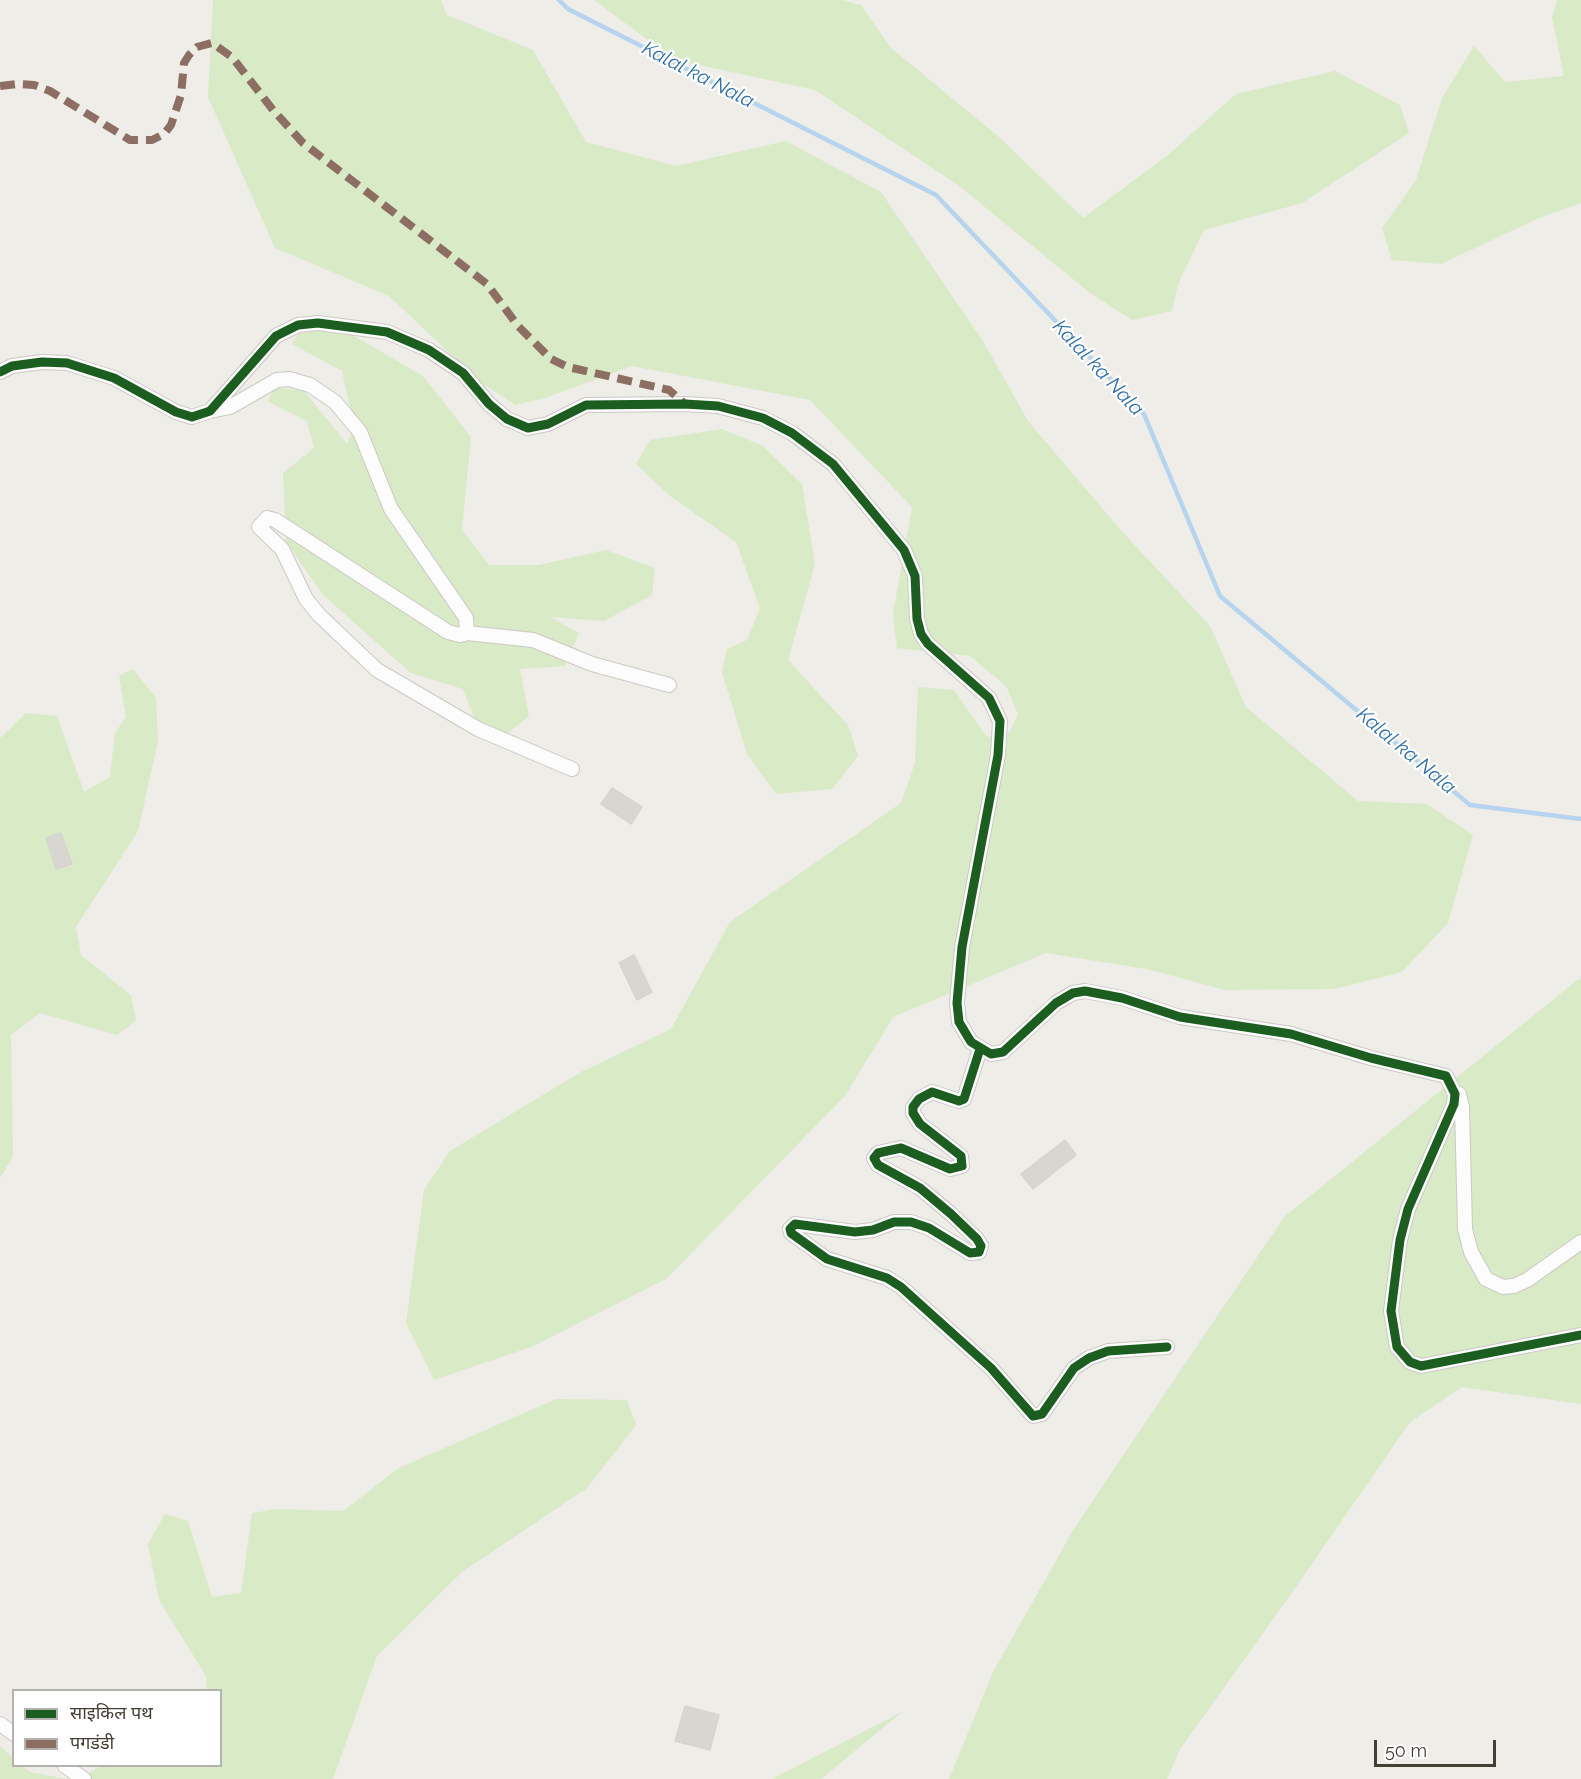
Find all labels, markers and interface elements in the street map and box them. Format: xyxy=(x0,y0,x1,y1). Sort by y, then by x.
water label: Kalal ka Nala xyxy=(638,37,758,113)
water label: Kalal ka Nala xyxy=(1047,315,1149,421)
water label: Kalal ka Nala xyxy=(1351,702,1461,800)
legend xyxy=(12,1689,222,1767)
text: साइकिल पथ xyxy=(70,1702,153,1723)
scale bar xyxy=(1377,1728,1498,1766)
text: पगडंडी xyxy=(70,1732,114,1753)
text: 50 m xyxy=(1385,1740,1427,1761)

